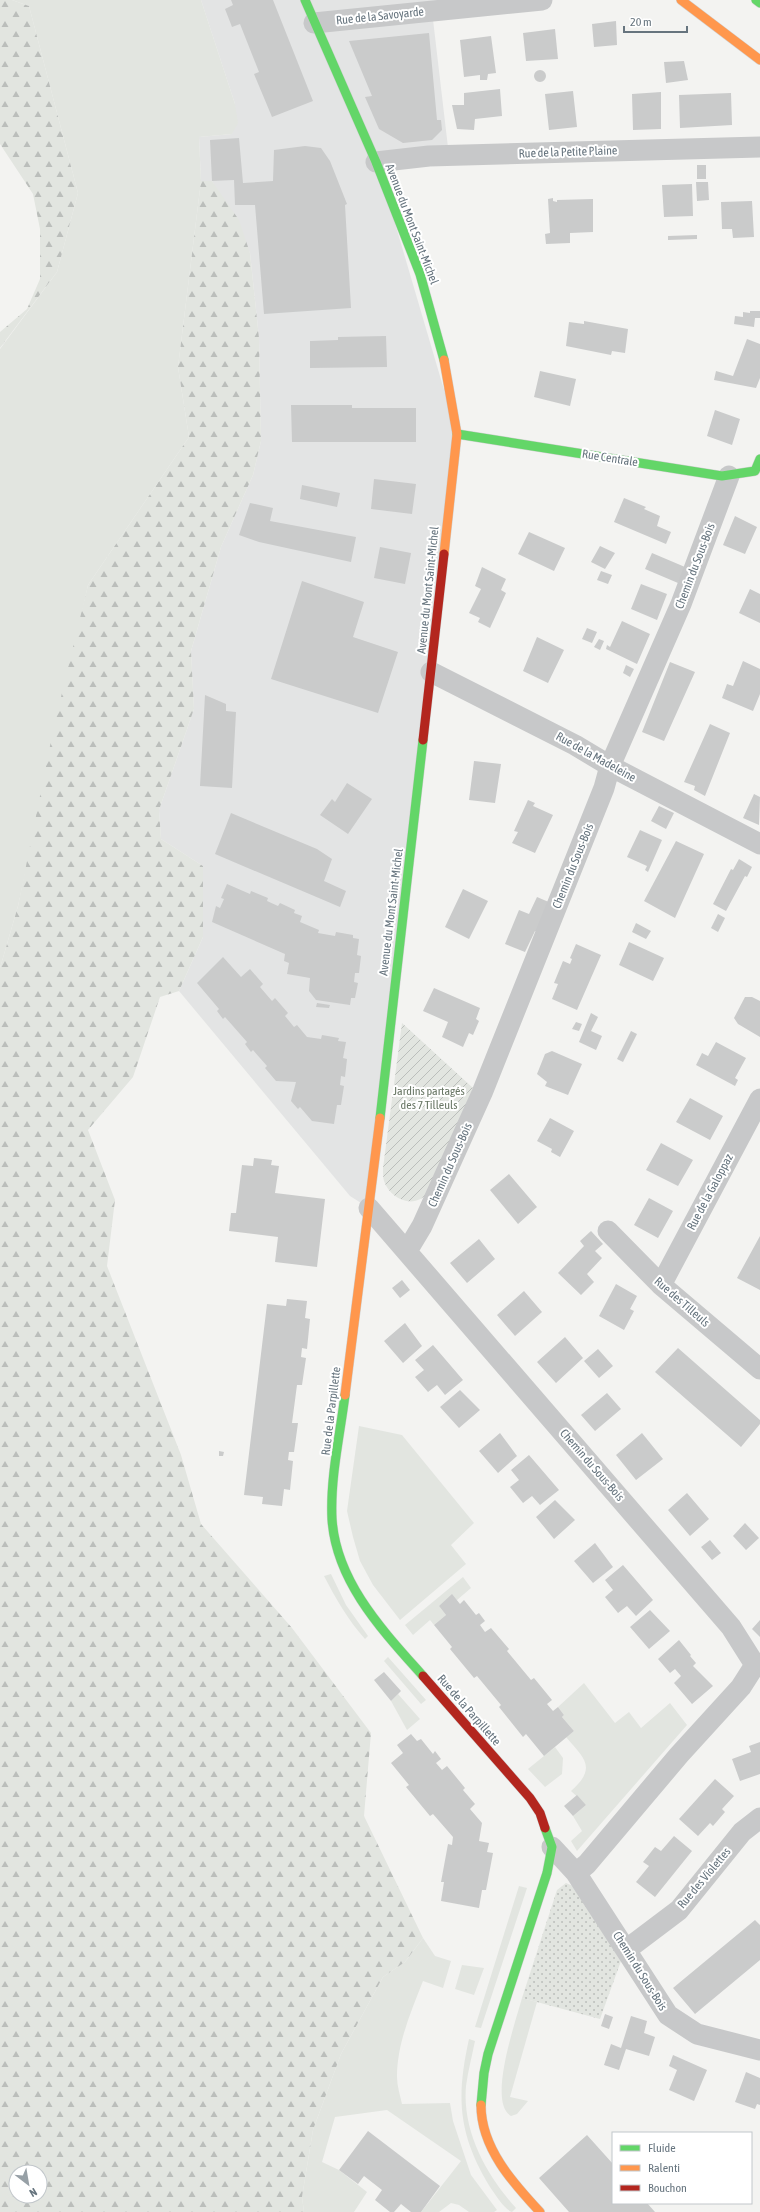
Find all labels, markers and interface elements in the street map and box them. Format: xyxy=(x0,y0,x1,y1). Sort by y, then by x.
street label: Rue de la Savoyarde xyxy=(335,4,425,28)
scale bar xyxy=(624,8,687,34)
text: 20 m xyxy=(630,15,652,29)
street label: Rue de la Petite Plaine xyxy=(518,143,618,161)
street label: Avenue du Mont Saint-Michel xyxy=(383,162,442,287)
street label: Rue Centrale xyxy=(581,447,639,469)
street label: Chemin du Sous-Bois xyxy=(672,521,718,611)
street label: Avenue du Mont Saint-Michel xyxy=(414,525,442,654)
street label: Rue de la Madeleine xyxy=(554,729,638,785)
street label: Chemin du Sous-Bois xyxy=(550,821,596,911)
street label: Avenue du Mont Saint-Michel xyxy=(376,847,406,976)
park label: Jardins partagés des 7 Tilleuls xyxy=(393,1084,465,1112)
street label: Chemin du Sous-Bois xyxy=(425,1121,475,1209)
street label: Rue de la Galoppaz xyxy=(684,1151,736,1232)
street label: Rue des Tilleuls xyxy=(652,1274,712,1330)
street label: Rue de la Parpillette xyxy=(319,1366,343,1456)
street label: Chemin du Sous-Bois xyxy=(557,1426,627,1504)
street label: Rue de la Parpillette xyxy=(434,1672,504,1748)
street label: Rue des Violettes xyxy=(674,1845,734,1911)
street label: Chemin du Sous-Bois xyxy=(610,1929,670,2013)
legend xyxy=(612,2132,752,2204)
text: Fluide xyxy=(648,2141,676,2155)
text: Ralenti xyxy=(648,2161,680,2175)
north arrow xyxy=(8,2164,48,2204)
text: Bouchon xyxy=(648,2181,687,2195)
text: N xyxy=(27,2186,39,2199)

